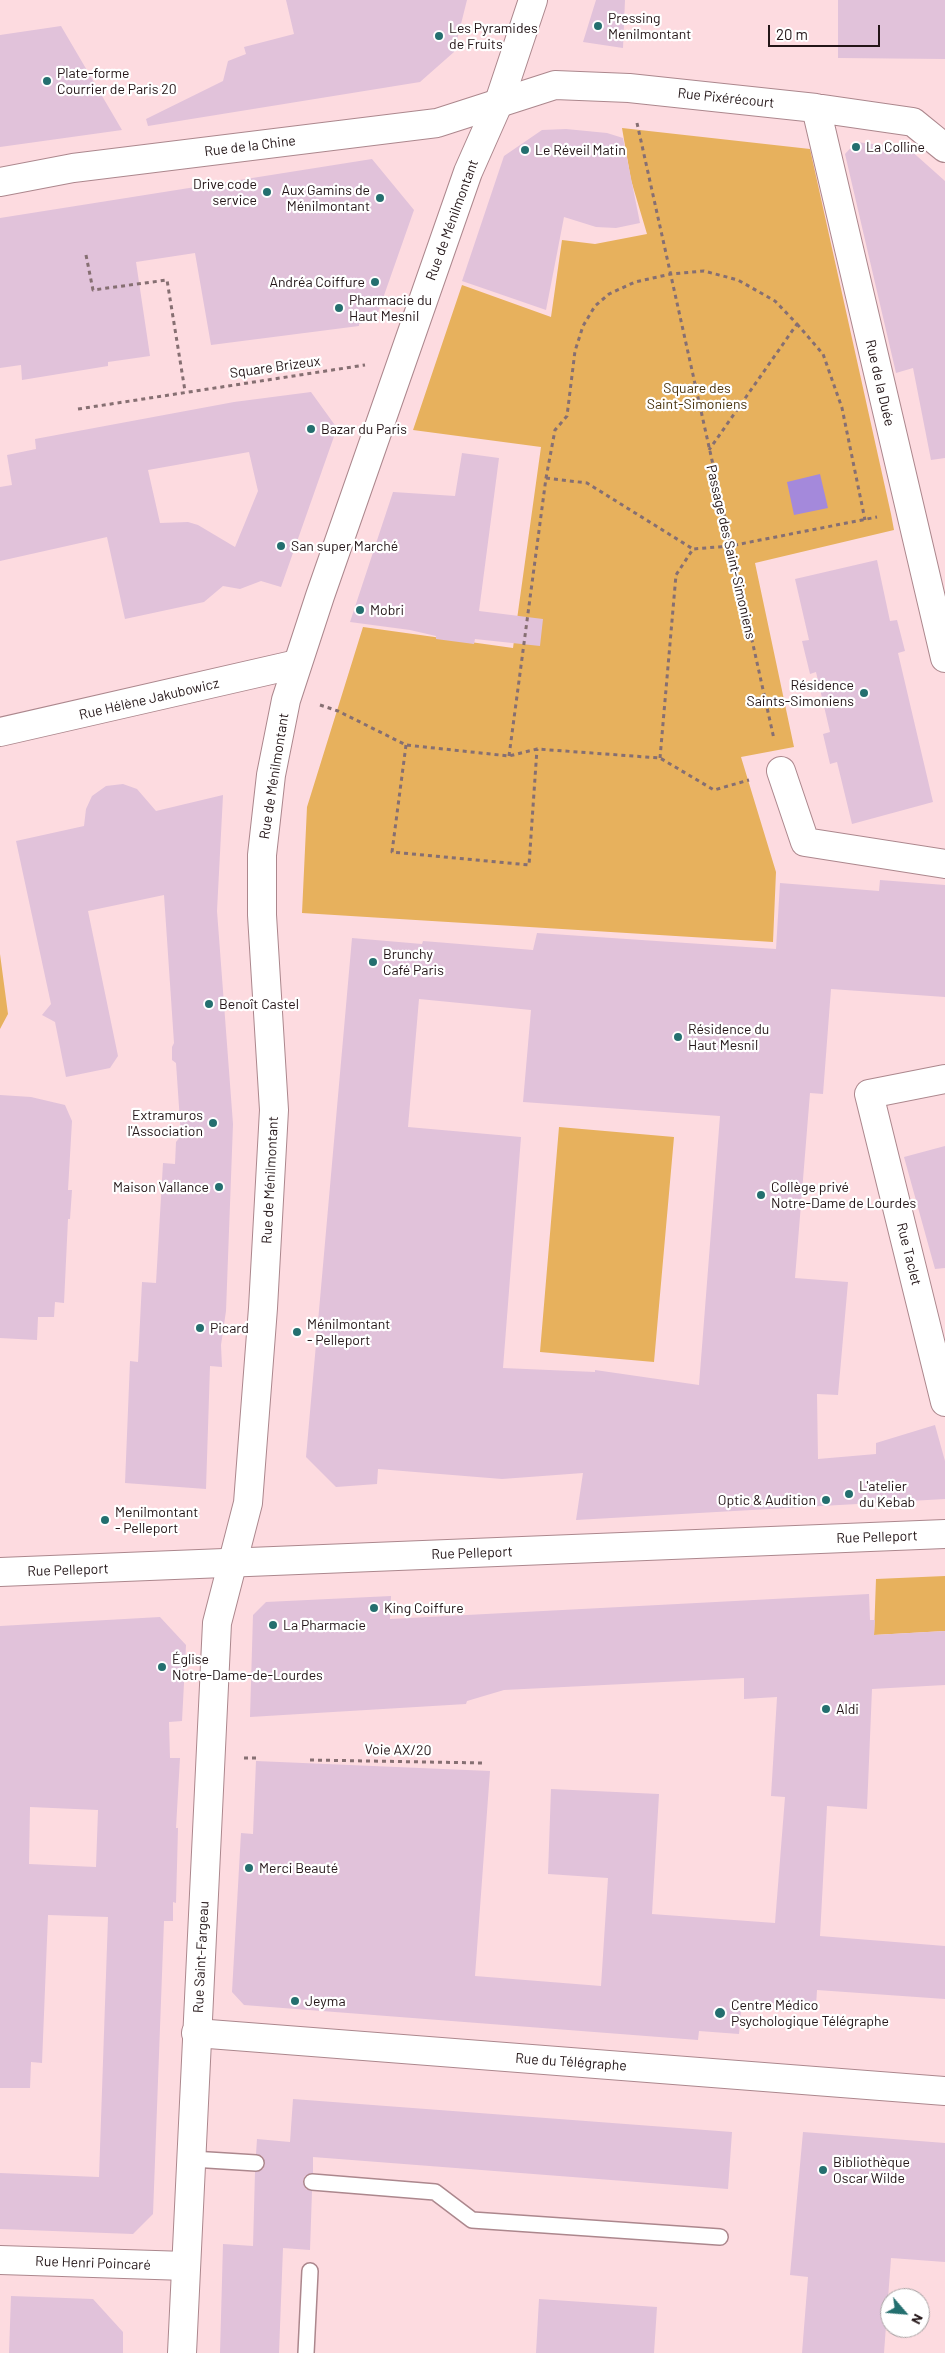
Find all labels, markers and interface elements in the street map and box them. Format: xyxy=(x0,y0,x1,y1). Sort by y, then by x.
place label: Pressing Menilmontant xyxy=(608,10,691,42)
scale bar xyxy=(770,15,882,47)
place label: Les Pyramides de Fruits xyxy=(449,20,538,52)
marker: Pressing Menilmontant xyxy=(592,20,604,32)
text: 20 m xyxy=(776,25,808,43)
marker: Les Pyramides de Fruits xyxy=(433,30,445,42)
place label: Plate-forme Courrier de Paris 20 xyxy=(57,65,177,98)
marker: Plate-forme Courrier de Paris 20 xyxy=(41,75,53,87)
street label: Rue Pixérécourt xyxy=(677,85,775,111)
street label: Rue de la Chine xyxy=(203,132,297,160)
place label: La Colline xyxy=(866,139,925,155)
marker: La Colline xyxy=(850,141,862,153)
place label: Le Réveil Matin xyxy=(535,142,626,158)
marker: Le Réveil Matin xyxy=(519,144,531,156)
street label: Rue de Ménilmontant xyxy=(422,157,482,283)
place label: Drive code service xyxy=(193,176,257,208)
place label: Aux Gamins de Ménilmontant xyxy=(282,182,370,214)
marker: Drive code service xyxy=(261,186,273,198)
marker: Aux Gamins de Ménilmontant xyxy=(374,192,386,204)
place label: Andréa Coiffure xyxy=(269,274,365,290)
marker: Andréa Coiffure xyxy=(369,276,381,288)
place label: Pharmacie du Haut Mesnil xyxy=(349,292,432,324)
marker: Pharmacie du Haut Mesnil xyxy=(333,302,345,314)
street label: Rue de la Duée xyxy=(862,338,898,428)
street label: Square Brizeux xyxy=(229,352,321,382)
park label: Square des Saint-Simoniens xyxy=(647,380,747,412)
place label: Bazar du Paris xyxy=(321,421,407,437)
marker: Bazar du Paris xyxy=(305,423,317,435)
street label: Passage des Saint-Simoniens xyxy=(703,463,759,641)
place label: San super Marché xyxy=(291,538,398,554)
marker: San super Marché xyxy=(275,540,287,552)
place label: Mobri xyxy=(370,602,404,618)
marker: Mobri xyxy=(354,604,366,616)
street label: Rue Hélène Jakubowicz xyxy=(77,675,221,723)
place label: Résidence Saints-Simoniens xyxy=(747,677,854,710)
marker: Résidence Saints-Simoniens xyxy=(858,687,870,699)
street label: Rue de Ménilmontant xyxy=(256,712,292,840)
place label: Brunchy Café Paris xyxy=(383,946,444,979)
marker: Brunchy Café Paris xyxy=(367,956,379,968)
place label: Benoît Castel xyxy=(219,996,299,1012)
marker: Benoît Castel xyxy=(203,998,215,1010)
place label: Résidence du Haut Mesnil xyxy=(688,1021,769,1054)
marker: Résidence du Haut Mesnil xyxy=(672,1031,684,1043)
place label: Extramuros l'Association xyxy=(128,1107,203,1140)
street label: Rue de Ménilmontant xyxy=(258,1116,282,1244)
marker: Extramuros l'Association xyxy=(207,1117,219,1129)
place label: Maison Vallance xyxy=(113,1179,209,1195)
place label: Collège privé Notre-Dame de Lourdes xyxy=(771,1179,916,1212)
marker: Maison Vallance xyxy=(213,1181,225,1193)
marker: Collège privé Notre-Dame de Lourdes xyxy=(755,1189,767,1201)
street label: Rue Taclet xyxy=(893,1221,925,1287)
place label: Ménilmontant - Pelleport xyxy=(307,1316,390,1348)
place label: Picard xyxy=(210,1320,249,1336)
marker: Picard xyxy=(194,1322,206,1334)
marker: Ménilmontant - Pelleport xyxy=(291,1326,303,1338)
place label: L'atelier du Kebab xyxy=(859,1478,915,1510)
marker: L'atelier du Kebab xyxy=(843,1488,855,1500)
place label: Optic & Audition xyxy=(718,1492,816,1508)
marker: Optic & Audition xyxy=(820,1494,832,1506)
place label: Menilmontant - Pelleport xyxy=(115,1504,198,1536)
marker: Menilmontant - Pelleport xyxy=(99,1514,111,1526)
street label: Rue Pelleport xyxy=(836,1527,918,1547)
street label: Rue Pelleport xyxy=(431,1543,513,1563)
street label: Rue Pelleport xyxy=(27,1560,109,1580)
place label: King Coiffure xyxy=(384,1600,464,1616)
marker: King Coiffure xyxy=(368,1602,380,1614)
place label: La Pharmacie xyxy=(283,1617,366,1633)
marker: La Pharmacie xyxy=(267,1619,279,1631)
place label: Église Notre-Dame-de-Lourdes xyxy=(172,1651,323,1684)
marker: Église Notre-Dame-de-Lourdes xyxy=(156,1661,168,1673)
place label: Aldi xyxy=(836,1701,859,1717)
marker: Aldi xyxy=(820,1703,832,1715)
street label: Voie AX/20 xyxy=(364,1741,432,1759)
place label: Merci Beauté xyxy=(259,1860,338,1876)
marker: Merci Beauté xyxy=(243,1862,255,1874)
street label: Rue Saint-Fargeau xyxy=(190,1900,212,2014)
place label: Jeyma xyxy=(305,1993,346,2009)
marker: Jeyma xyxy=(289,1995,301,2007)
place label: Centre Médico Psychologique Télégraphe xyxy=(731,1997,889,2030)
marker: Centre Médico Psychologique Télégraphe xyxy=(713,2006,727,2020)
street label: Rue du Télégraphe xyxy=(515,2050,627,2074)
place label: Bibliothèque Oscar Wilde xyxy=(833,2154,910,2186)
marker: Bibliothèque Oscar Wilde xyxy=(817,2164,829,2176)
street label: Rue Henri Poincaré xyxy=(35,2253,151,2273)
north arrow xyxy=(880,2288,930,2338)
text: N xyxy=(908,2312,928,2328)

